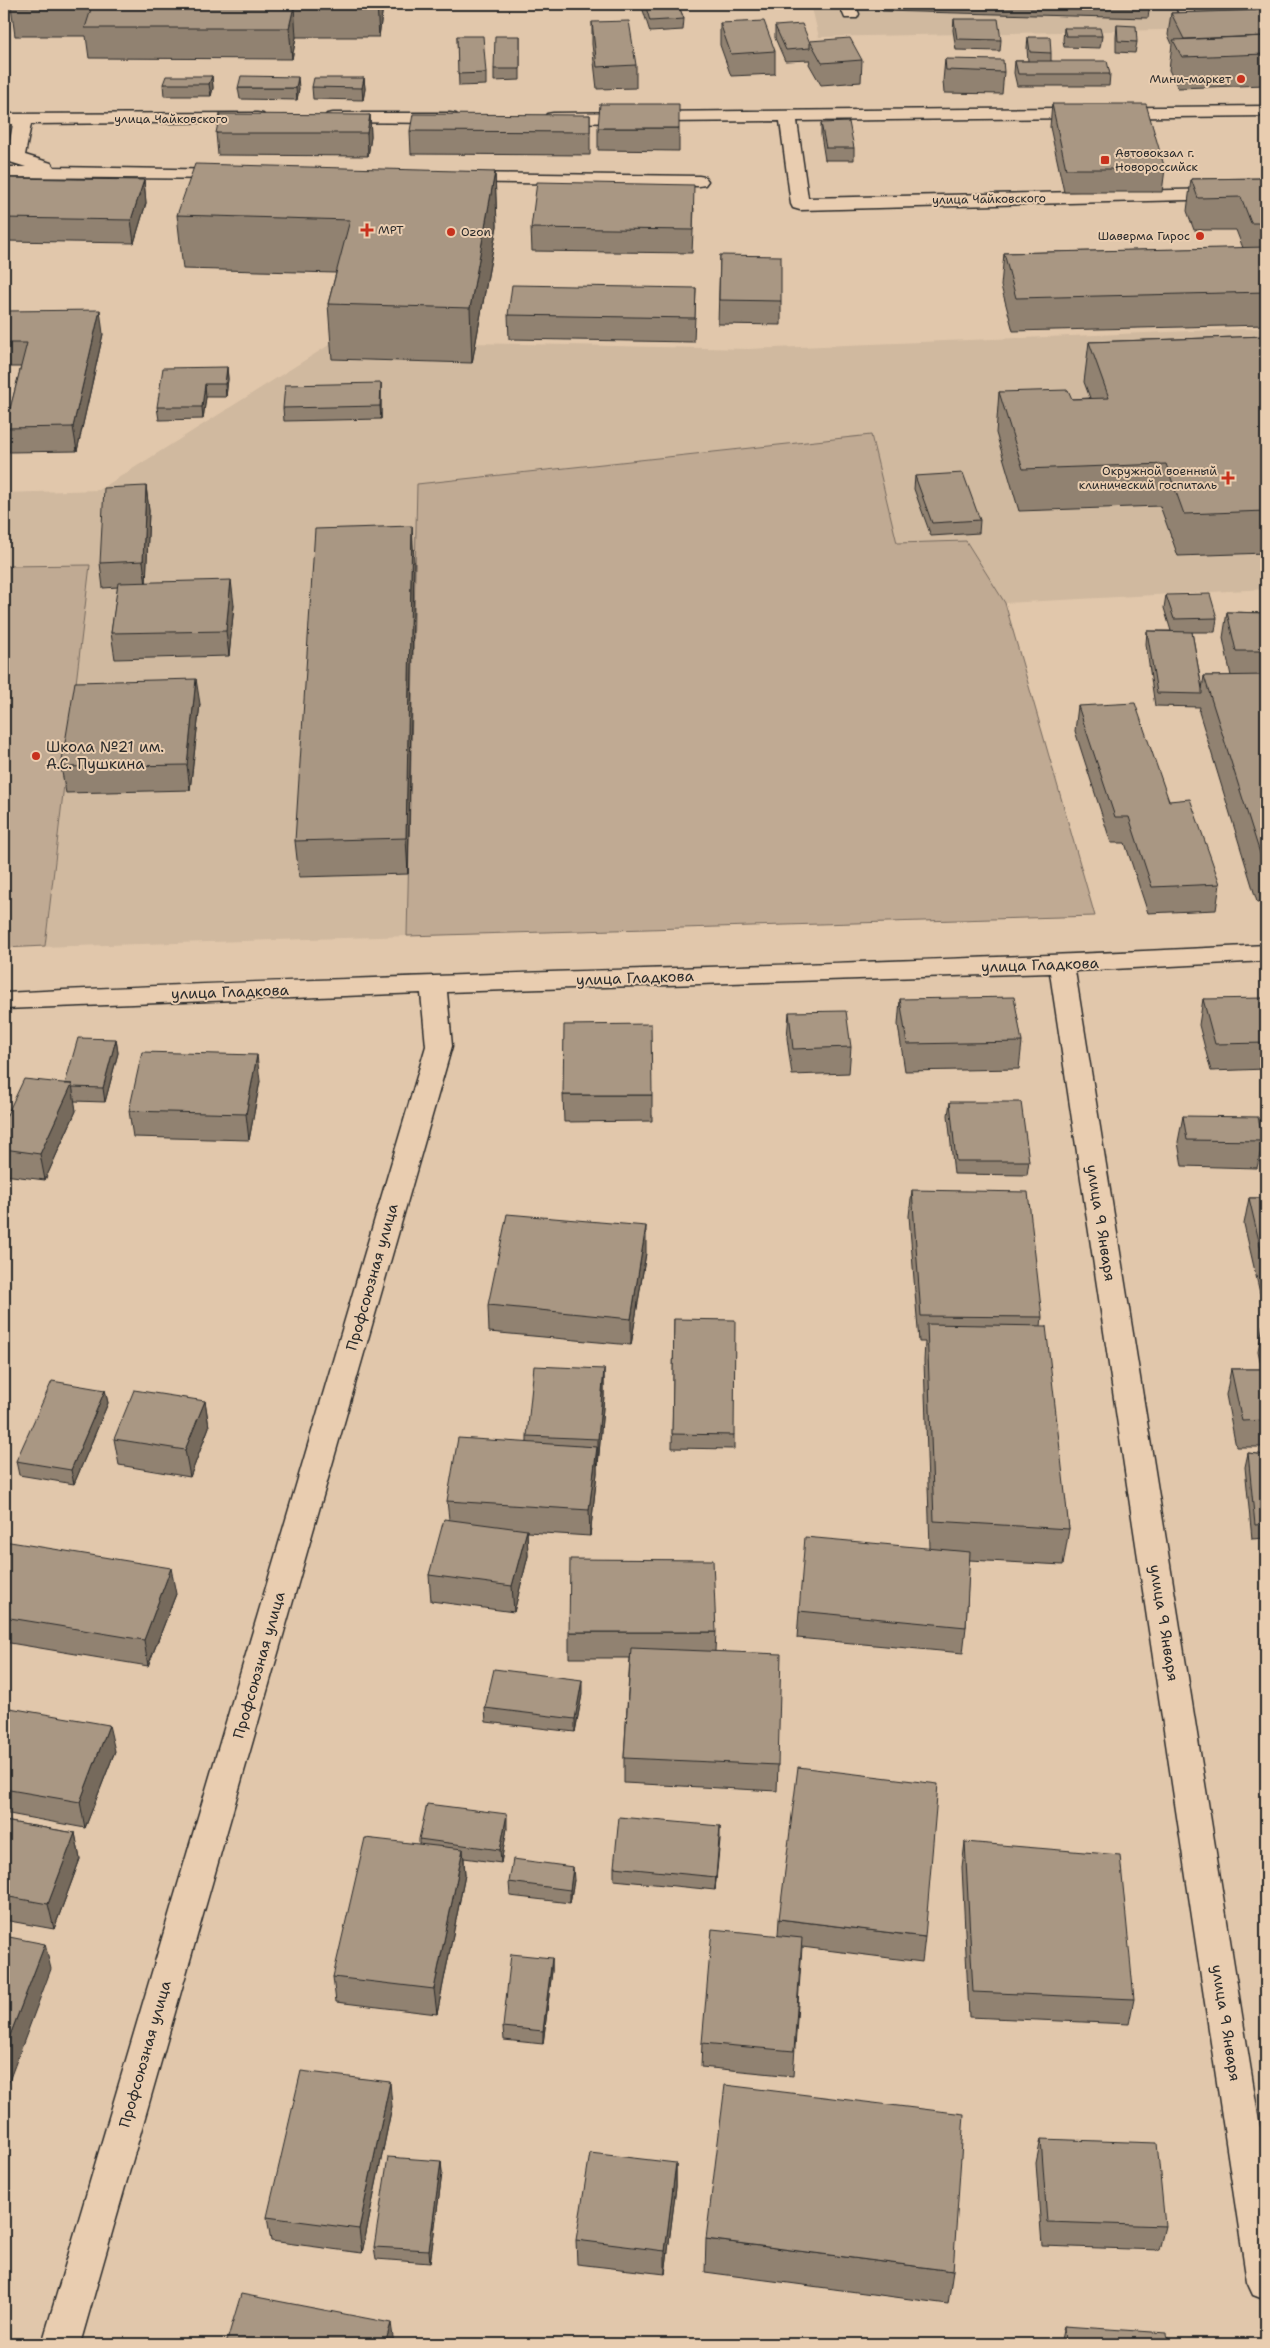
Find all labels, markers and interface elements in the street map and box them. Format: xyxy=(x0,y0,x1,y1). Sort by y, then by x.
place label: Мини-маркет xyxy=(1150,71,1232,87)
marker: Мини-маркет xyxy=(1235,73,1247,85)
street label: улица Чайковского xyxy=(114,111,228,127)
place label: Автовокзал г. Новороссийск xyxy=(1115,145,1199,175)
marker: Автовокзал г. Новороссийск xyxy=(1099,154,1111,166)
street label: улица Чайковского xyxy=(932,190,1046,208)
place label: МРТ xyxy=(378,222,404,238)
marker: МРТ xyxy=(360,223,374,237)
place label: Ozon xyxy=(461,224,491,240)
marker: Ozon xyxy=(445,226,457,238)
place label: Шаверма Гирос xyxy=(1098,228,1190,244)
marker: Шаверма Гирос xyxy=(1194,230,1206,242)
place label: Окружной военный клинический госпиталь xyxy=(1079,463,1217,493)
marker: Окружной военный клинический госпиталь xyxy=(1221,471,1235,485)
place label: Школа №21 им. А.С. Пушкина xyxy=(46,737,164,774)
marker: Школа №21 им. А.С. Пушкина xyxy=(30,750,42,762)
street label: улица Гладкова xyxy=(981,953,1100,977)
street label: улица Гладкова xyxy=(576,966,695,990)
street label: улица Гладкова xyxy=(171,980,290,1004)
street label: улица 9 Января xyxy=(1082,1163,1120,1283)
street label: Профсоюзная улица xyxy=(341,1200,403,1353)
street label: улица 9 Января xyxy=(1145,1563,1183,1683)
street label: Профсоюзная улица xyxy=(228,1588,290,1741)
street label: улица 9 Января xyxy=(1207,1963,1245,2083)
street label: Профсоюзная улица xyxy=(114,1977,176,2130)

